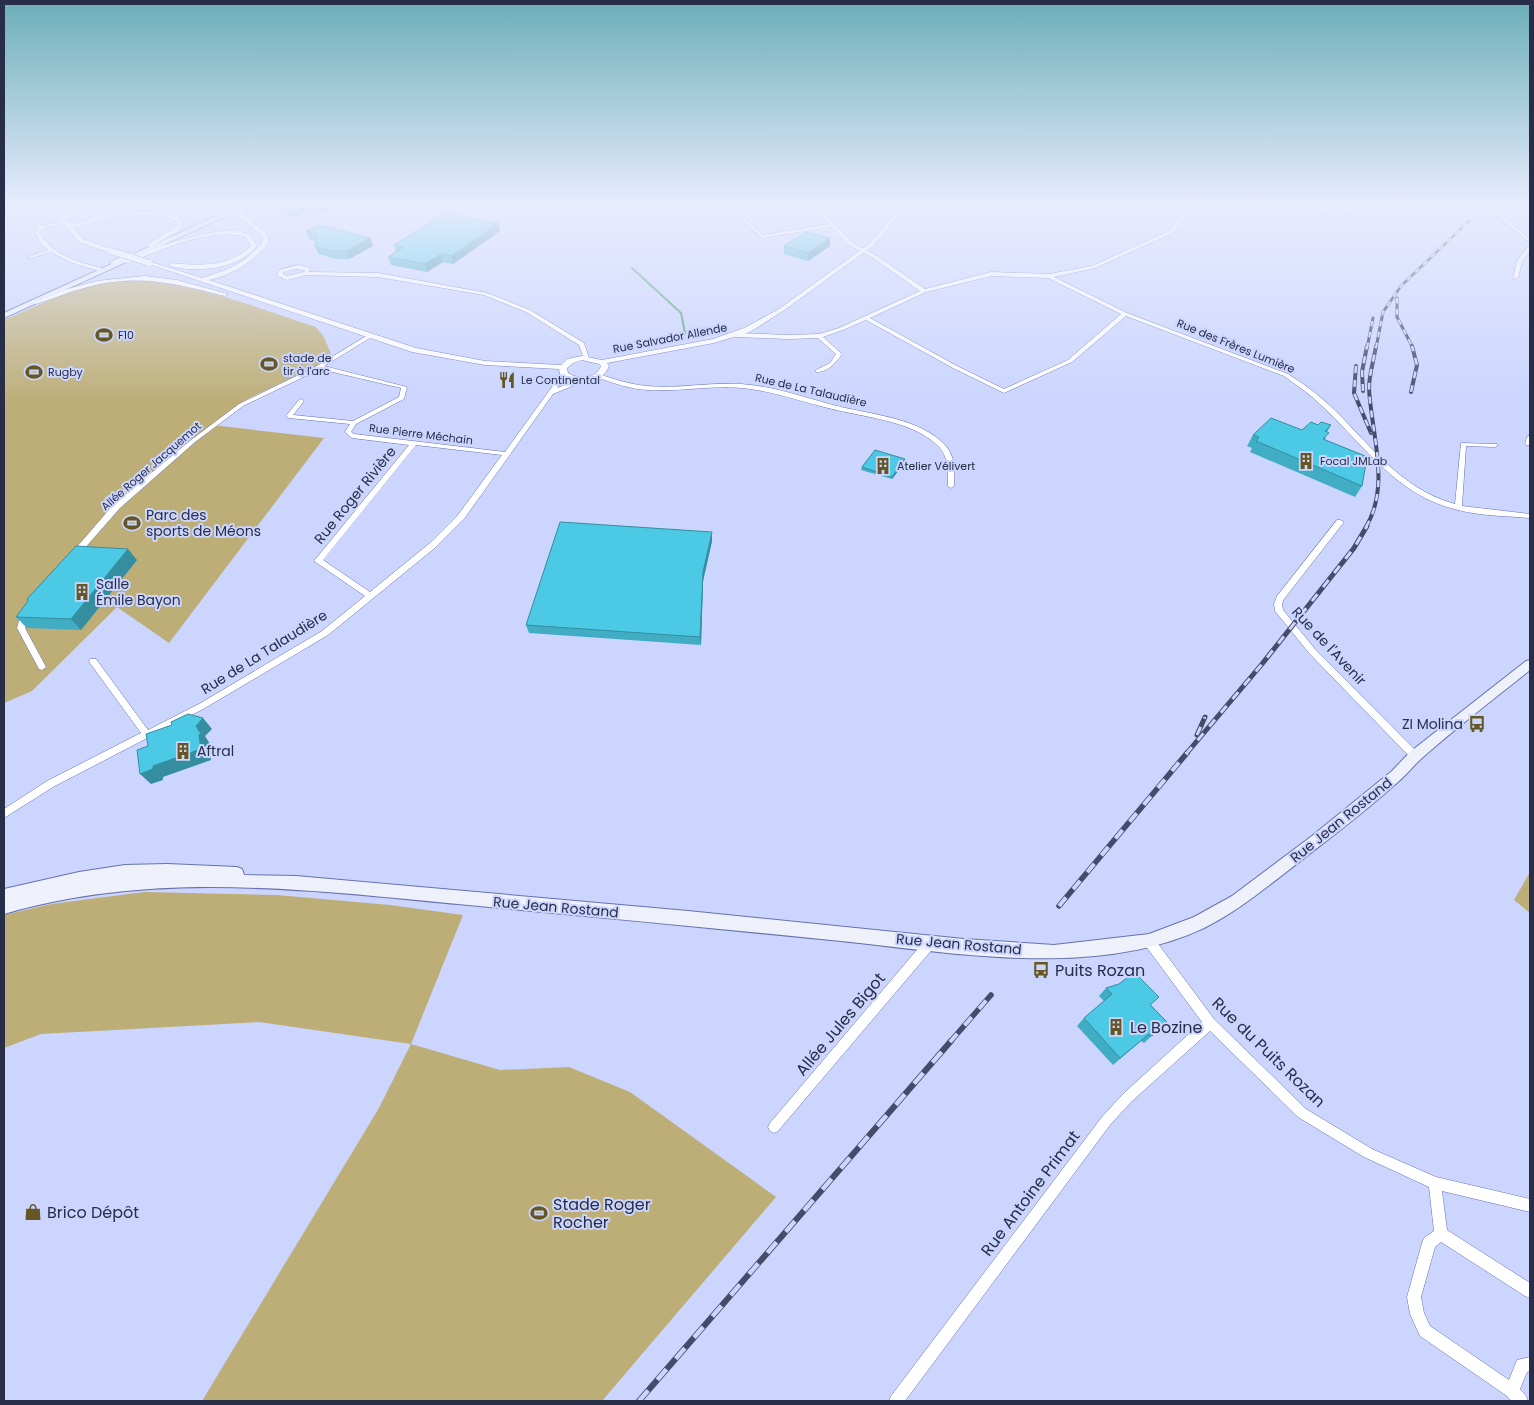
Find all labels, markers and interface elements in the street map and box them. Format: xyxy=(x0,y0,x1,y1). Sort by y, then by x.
street label: Rue des Frères Lumière xyxy=(1175,315,1298,377)
street label: Rue Salvador Allende xyxy=(611,319,729,357)
sports icon: F10 xyxy=(94,325,114,345)
place label: F10 xyxy=(118,327,134,343)
place label: stade de tir à l'arc xyxy=(283,350,332,379)
sports icon: stade de tir à l'arc xyxy=(259,354,279,374)
sports icon: Rugby xyxy=(24,362,44,382)
place label: Rugby xyxy=(48,364,84,380)
street label: Rue de La Talaudière xyxy=(754,369,869,411)
restaurant icon: Le Continental xyxy=(497,370,517,390)
place label: Le Continental xyxy=(521,372,600,388)
street label: Allée Roger Jacquemot xyxy=(97,418,205,514)
street label: Rue Pierre Méchain xyxy=(368,420,474,448)
street label: Rue Roger Rivière xyxy=(309,442,401,548)
building icon: Focal JMLab xyxy=(1296,451,1316,471)
place label: Focal JMLab xyxy=(1320,453,1387,469)
building icon: Atelier Vélivert xyxy=(873,456,893,476)
place label: Atelier Vélivert xyxy=(897,458,975,474)
place label: Parc des sports de Méons xyxy=(146,505,261,541)
sports icon: Parc des sports de Méons xyxy=(122,513,142,533)
place label: Salle Émile Bayon xyxy=(96,574,181,610)
building icon: Salle Émile Bayon xyxy=(72,582,92,602)
street label: Rue de l'Avenir xyxy=(1287,602,1371,690)
street label: Rue de La Talaudière xyxy=(197,605,331,699)
place label: ZI Molina xyxy=(1402,714,1463,734)
bus stop icon: ZI Molina xyxy=(1467,714,1487,734)
building icon: Aftral xyxy=(173,741,193,761)
place label: Aftral xyxy=(197,741,234,761)
street label: Rue Jean Rostand xyxy=(1286,773,1396,867)
street label: Rue Jean Rostand xyxy=(492,892,620,922)
street label: Rue Jean Rostand xyxy=(895,929,1023,959)
place label: Puits Rozan xyxy=(1055,959,1145,982)
bus stop icon: Puits Rozan xyxy=(1031,960,1051,980)
street label: Allée Jules Bigot xyxy=(790,968,891,1081)
street label: Rue du Puits Rozan xyxy=(1207,992,1330,1113)
place label: Le Bozine xyxy=(1130,1016,1203,1039)
building icon: Le Bozine xyxy=(1106,1017,1126,1037)
street label: Rue Antoine Primat xyxy=(976,1126,1085,1261)
place label: Stade Roger Rocher xyxy=(553,1193,651,1234)
place label: Brico Dépôt xyxy=(47,1201,139,1224)
shop icon: Brico Dépôt xyxy=(23,1202,43,1222)
sports icon: Stade Roger Rocher xyxy=(529,1203,549,1223)

